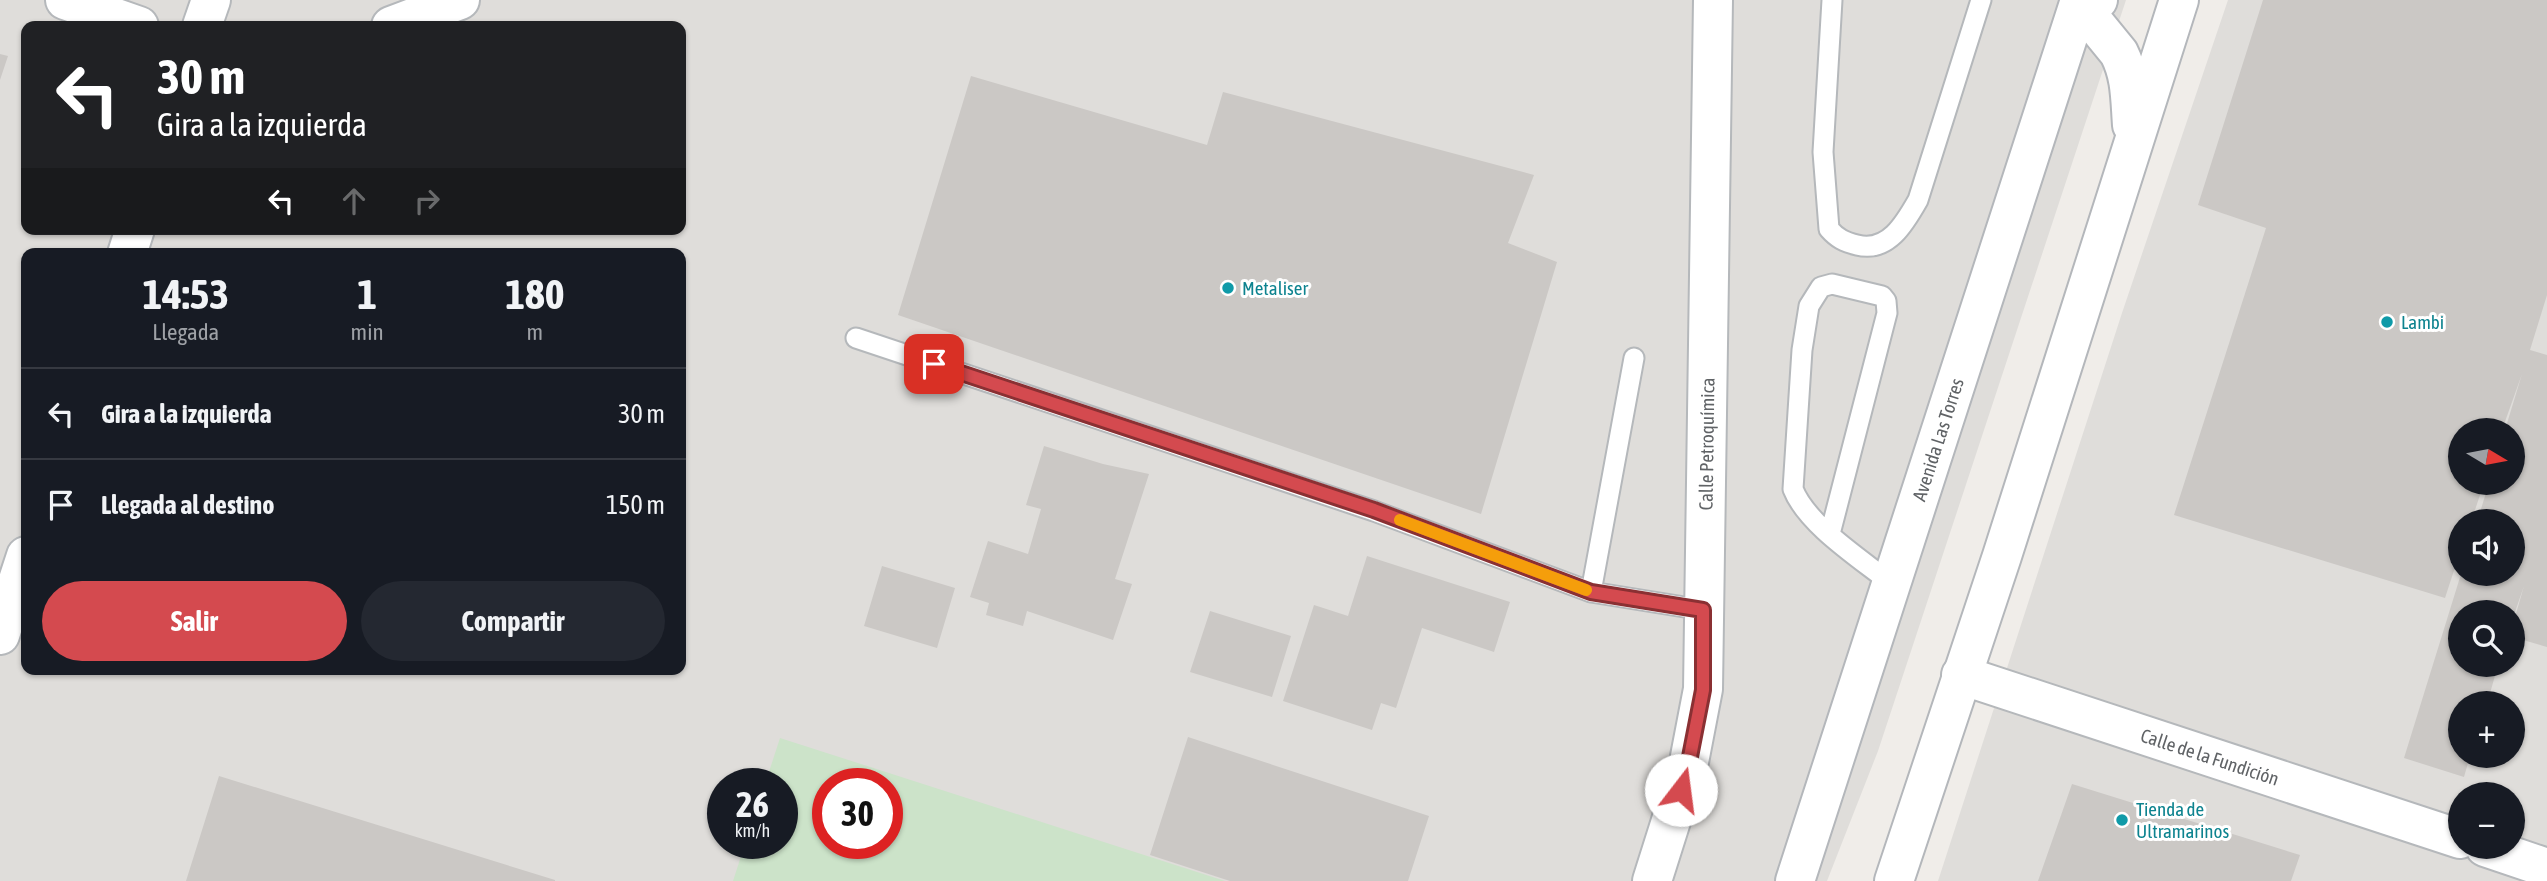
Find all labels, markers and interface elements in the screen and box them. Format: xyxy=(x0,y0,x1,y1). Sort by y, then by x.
text: 30 m xyxy=(157,48,245,104)
icon: left xyxy=(42,49,133,140)
text: Gira a la izquierda xyxy=(157,106,367,143)
icon: left xyxy=(262,182,300,220)
icon: ahead xyxy=(335,182,373,220)
icon: right xyxy=(408,182,446,220)
text: 14:53 xyxy=(143,270,229,318)
text: 1 xyxy=(357,270,377,318)
text: 180 xyxy=(505,270,564,318)
place label: Metaliser xyxy=(1242,277,1308,299)
marker: Metaliser xyxy=(1220,280,1236,296)
place label: Lambi xyxy=(2401,311,2444,333)
marker: Lambi xyxy=(2379,314,2395,330)
text: Llegada xyxy=(152,319,219,345)
text: min xyxy=(351,319,384,345)
text: m xyxy=(527,319,543,345)
pin xyxy=(904,334,964,394)
icon: arrive xyxy=(915,345,953,383)
street label: Avenida Las Torres xyxy=(1908,375,1968,504)
street label: Calle Petroquímica xyxy=(1695,377,1719,511)
icon: left xyxy=(42,395,80,433)
text: Gira a la izquierda xyxy=(101,399,272,429)
text: 30 m xyxy=(618,399,665,429)
north arrow xyxy=(2448,418,2525,495)
map controls xyxy=(2448,418,2525,859)
icon: arrive xyxy=(42,486,80,524)
text: Llegada al destino xyxy=(101,490,274,520)
text: 150 m xyxy=(606,490,665,520)
button: sound xyxy=(2448,509,2525,586)
button: Salir xyxy=(42,581,347,661)
button: Compartir xyxy=(361,581,665,661)
button: search xyxy=(2448,600,2525,677)
button: + xyxy=(2448,691,2525,768)
street label: Calle de la Fundición xyxy=(2138,724,2282,790)
position arrow xyxy=(1644,753,1718,827)
speed limit sign: 30 xyxy=(812,768,903,859)
button: − xyxy=(2448,782,2525,859)
text: 26 xyxy=(736,784,769,824)
place label: Tienda de Ultramarinos xyxy=(2136,798,2229,842)
marker: Tienda de Ultramarinos xyxy=(2114,812,2130,828)
text: km/h xyxy=(735,820,770,841)

